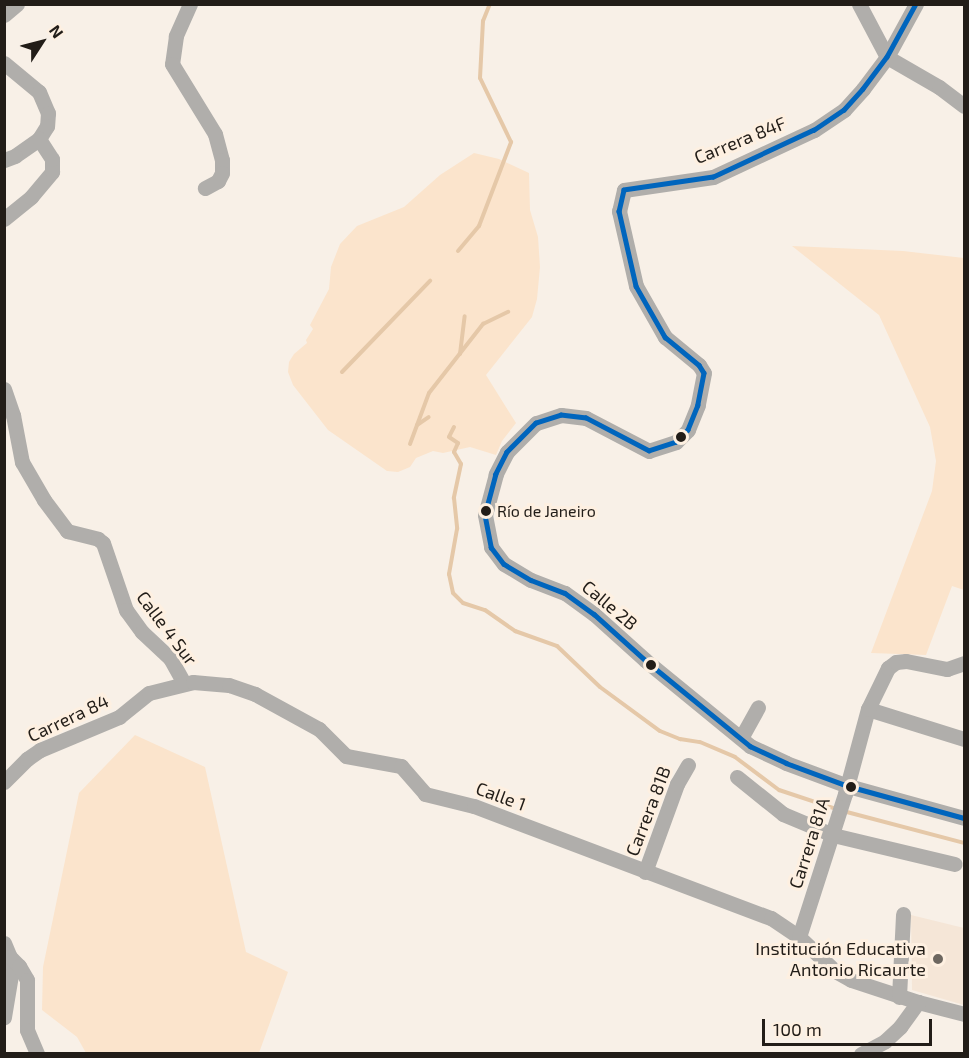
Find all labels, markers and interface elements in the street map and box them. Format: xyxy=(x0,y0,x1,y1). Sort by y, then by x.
north arrow xyxy=(12,12,72,72)
text: N xyxy=(46,21,68,41)
street label: Carrera 84F xyxy=(691,112,789,168)
unlabelled marker xyxy=(675,431,687,443)
place label: Río de Janeiro xyxy=(497,501,596,521)
marker: Río de Janeiro xyxy=(480,505,492,517)
street label: Calle 2B xyxy=(578,576,642,634)
street label: Calle 4 Sur xyxy=(132,587,202,669)
unlabelled marker xyxy=(645,659,657,671)
street label: Carrera 84 xyxy=(24,690,112,746)
street label: Carrera 81B xyxy=(621,763,675,859)
street label: Calle 1 xyxy=(473,777,529,815)
unlabelled marker xyxy=(845,781,857,793)
street label: Carrera 81A xyxy=(784,795,834,891)
place label: Institución Educativa Antonio Ricaurte xyxy=(755,938,926,980)
marker: Institución Educativa Antonio Ricaurte xyxy=(931,952,945,966)
scale bar xyxy=(765,1007,934,1045)
text: 100 m xyxy=(773,1018,822,1040)

